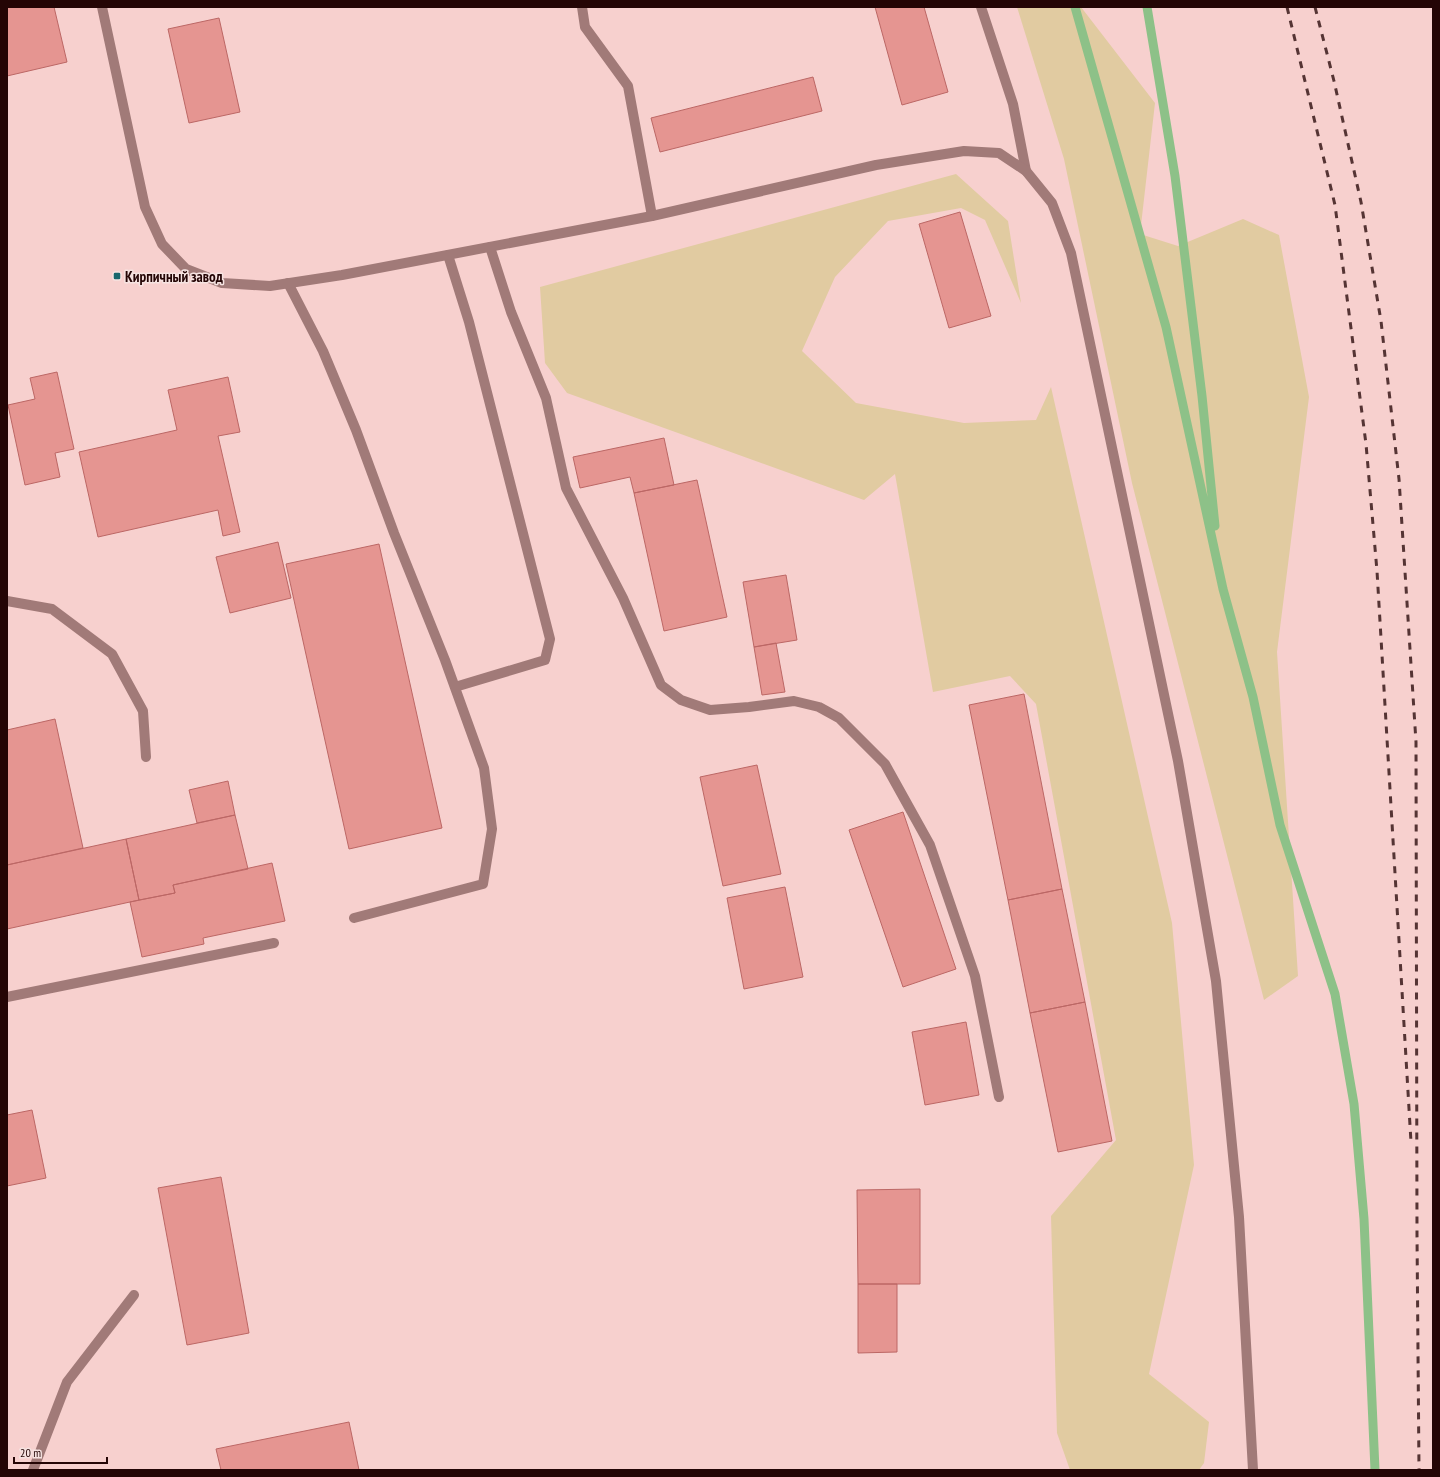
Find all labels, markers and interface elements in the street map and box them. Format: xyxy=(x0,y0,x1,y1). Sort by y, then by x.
place label: Кирпичный завод xyxy=(125,267,223,286)
marker: Кирпичный завод xyxy=(112,271,122,281)
scale bar xyxy=(14,1439,107,1465)
text: 20 m xyxy=(20,1445,41,1460)

